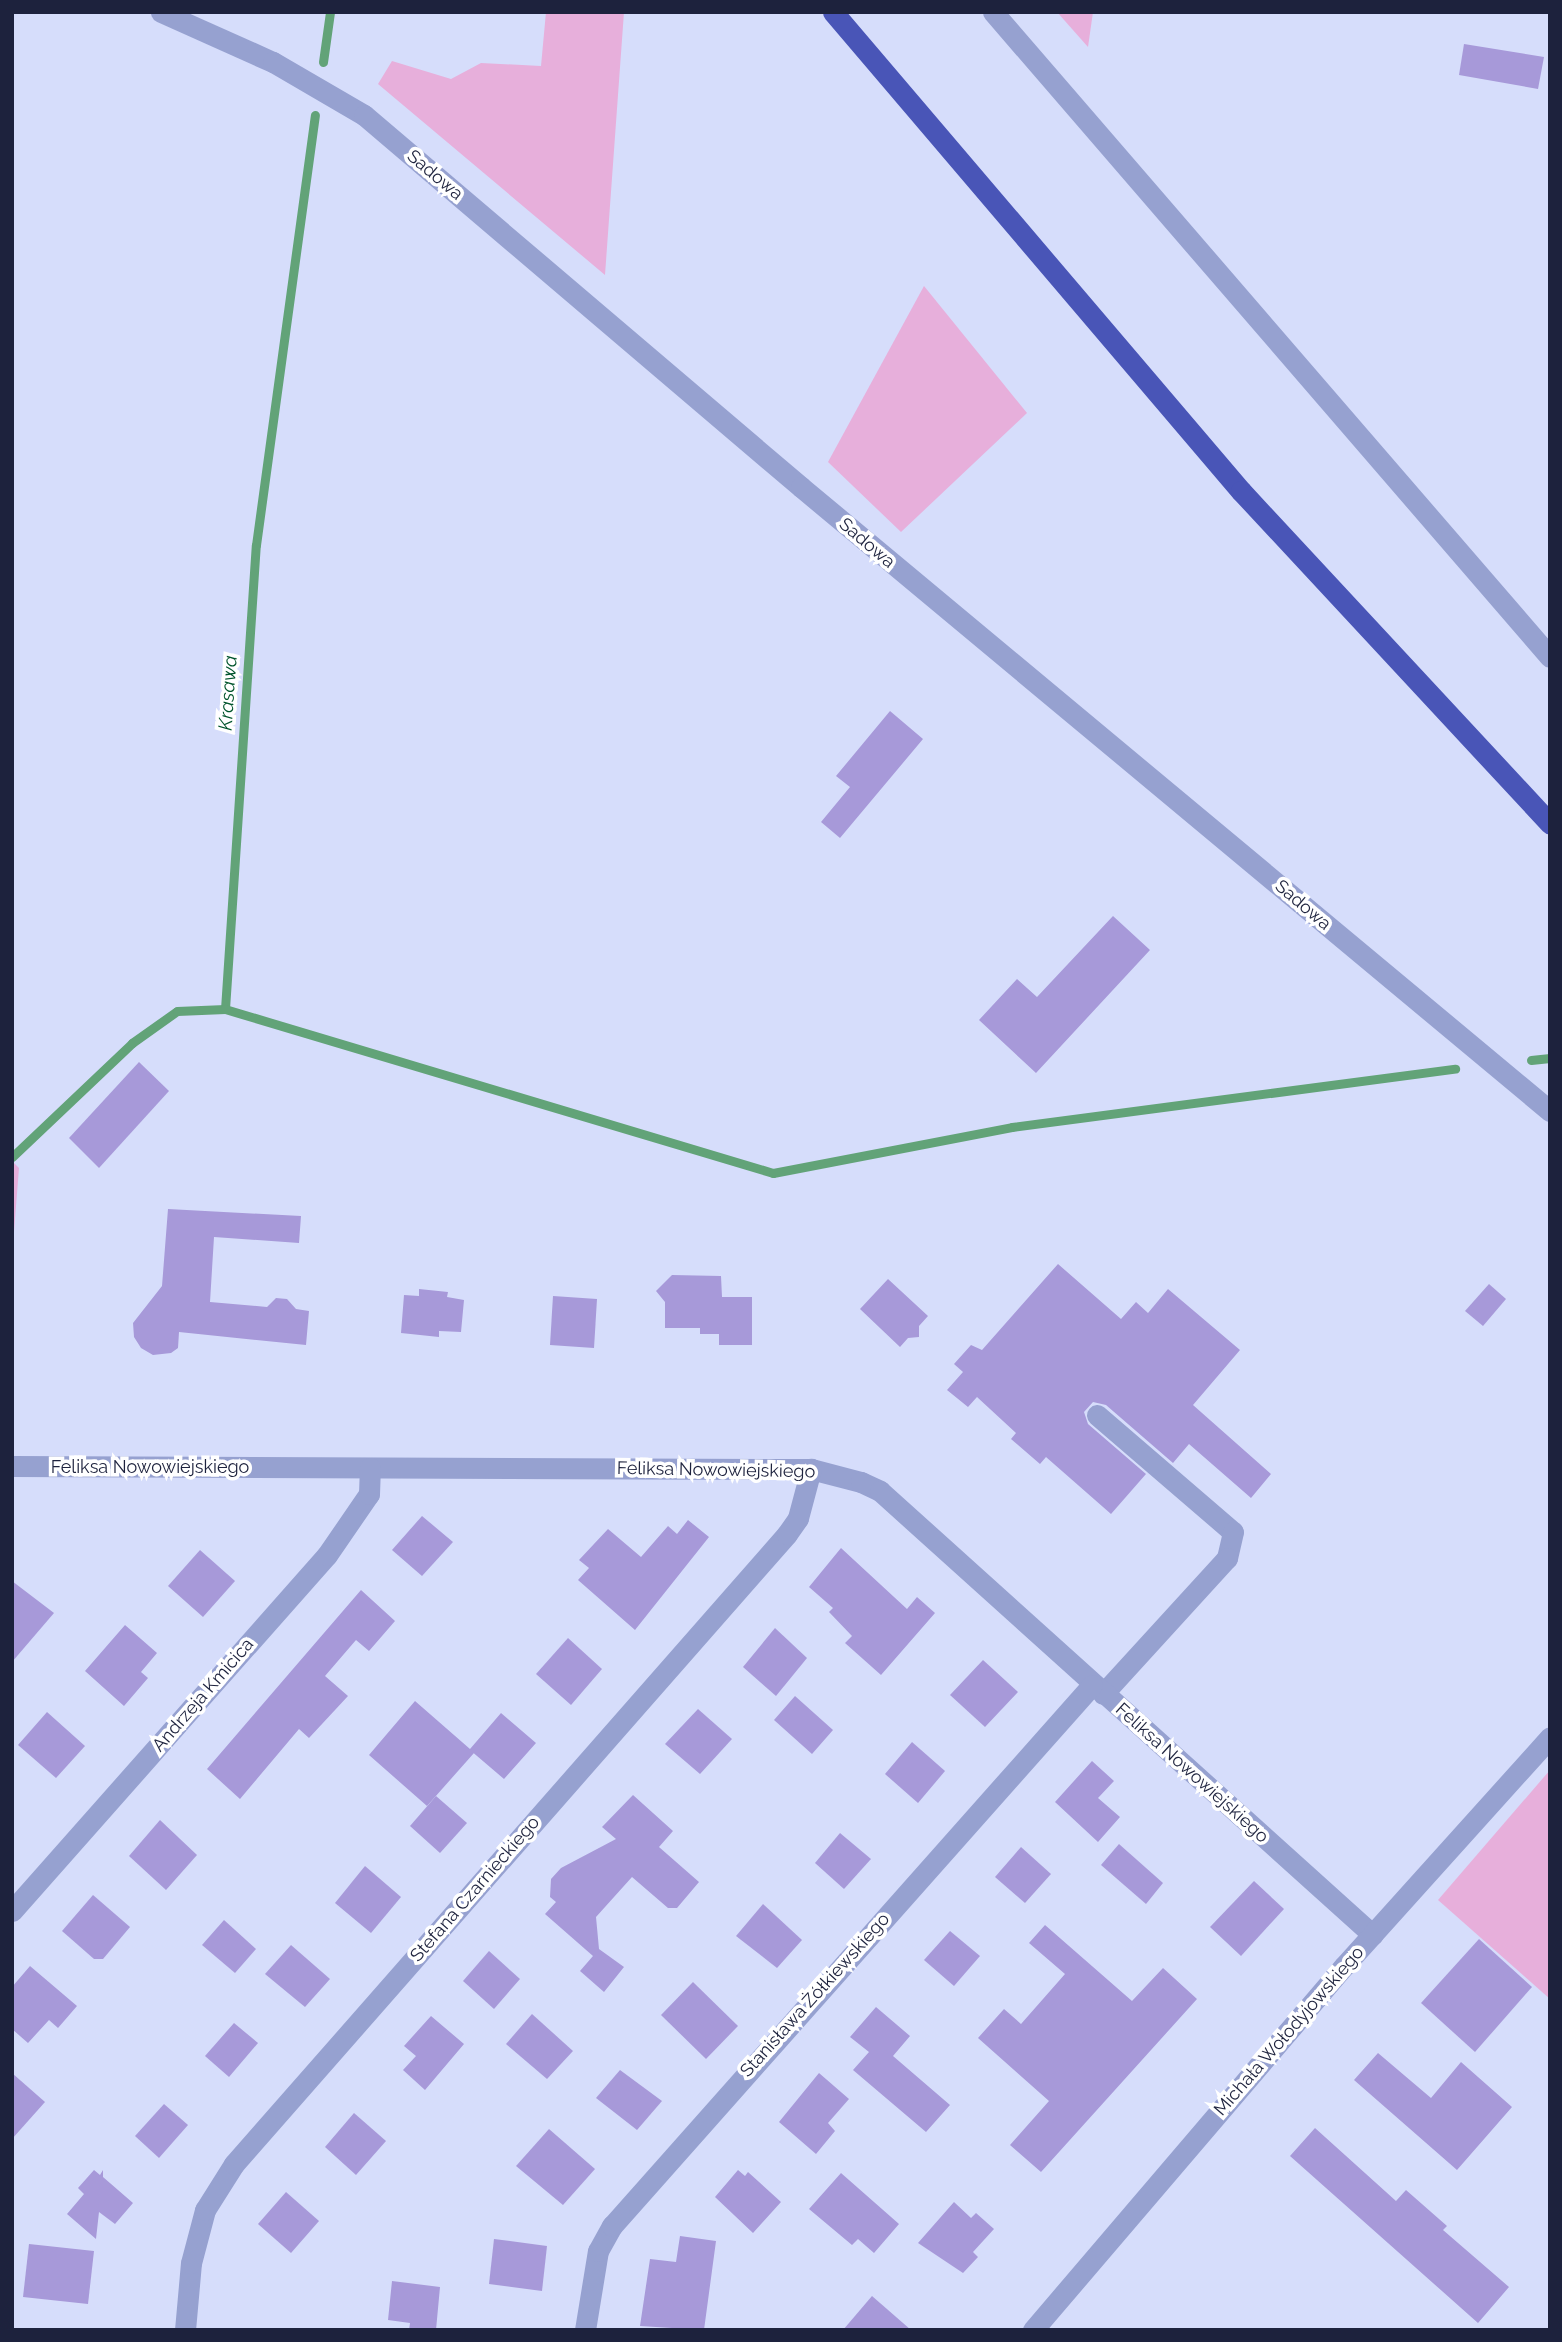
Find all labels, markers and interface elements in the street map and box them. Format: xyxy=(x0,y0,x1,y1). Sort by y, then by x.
street label: Sadowa xyxy=(403,145,467,205)
street label: Sadowa xyxy=(835,513,899,573)
water label: Krasawa xyxy=(214,655,242,731)
street label: Sadowa xyxy=(1271,875,1335,935)
street label: Feliksa Nowowiejskiego xyxy=(51,1456,249,1478)
street label: Feliksa Nowowiejskiego xyxy=(617,1457,815,1483)
street label: Andrzeja Kmicica xyxy=(148,1634,258,1756)
street label: Feliksa Nowowiejskiego xyxy=(1111,1699,1273,1847)
street label: Stefana Czarnieckiego xyxy=(406,1812,544,1966)
street label: Stanisława Żółkiewskiego xyxy=(736,1909,894,2081)
street label: Michała Wołodyjowskiego xyxy=(1209,1942,1369,2120)

